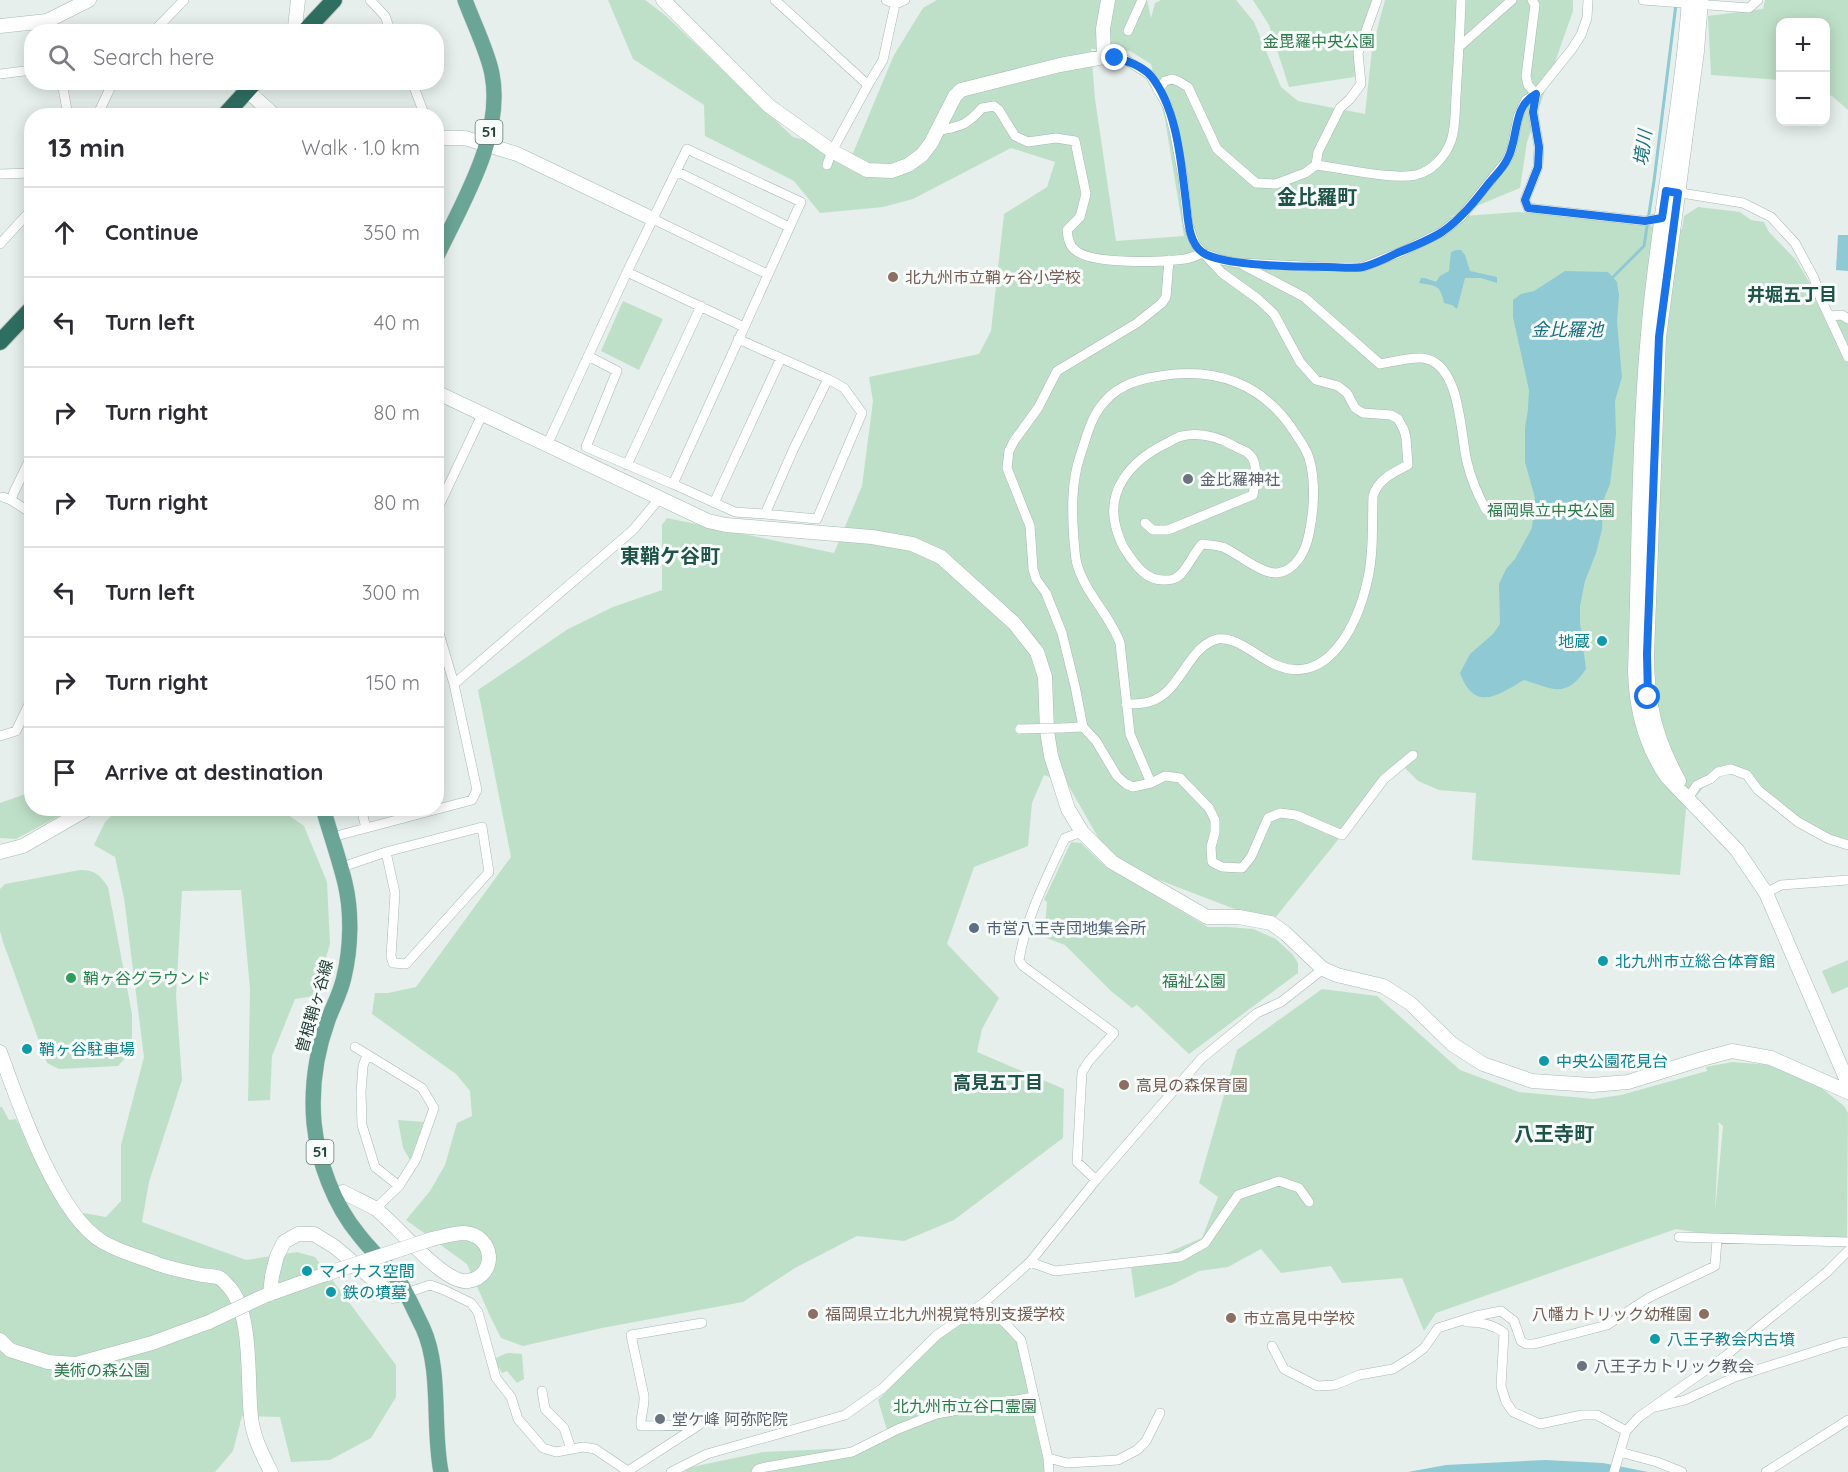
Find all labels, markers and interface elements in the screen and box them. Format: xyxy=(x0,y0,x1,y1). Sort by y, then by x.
map controls xyxy=(1776,18,1830,126)
button: + xyxy=(1776,18,1830,72)
search box xyxy=(24,24,444,90)
park label: 金毘羅中央公園 xyxy=(1263,31,1375,51)
icon: search xyxy=(45,41,78,74)
text: Search here xyxy=(93,43,214,71)
route end xyxy=(1101,44,1127,70)
button: − xyxy=(1776,72,1830,126)
road number: 51 xyxy=(476,120,502,144)
water label: 境川 xyxy=(1629,127,1657,167)
text: 13 min xyxy=(48,131,125,164)
text: Walk · 1.0 km xyxy=(301,135,420,160)
district label: 金比羅町 xyxy=(1277,184,1357,209)
icon: ahead xyxy=(48,216,81,249)
text: Continue xyxy=(105,218,199,246)
text: 350 m xyxy=(363,220,420,245)
place label: 北九州市立鞘ヶ谷小学校 xyxy=(905,267,1081,287)
marker: 北九州市立鞘ヶ谷小学校 xyxy=(886,270,900,284)
district label: 井堀五丁目 xyxy=(1747,283,1837,306)
icon: left xyxy=(48,306,81,339)
text: Turn left xyxy=(105,308,195,336)
text: 40 m xyxy=(374,310,420,335)
water label: 金比羅池 xyxy=(1531,318,1605,341)
icon: right xyxy=(48,396,81,429)
text: Turn right xyxy=(105,398,209,426)
text: 80 m xyxy=(374,400,420,425)
place label: 金比羅神社 xyxy=(1200,469,1280,489)
marker: 金比羅神社 xyxy=(1181,472,1195,486)
icon: right xyxy=(48,486,81,519)
text: Turn right xyxy=(105,488,209,516)
text: 80 m xyxy=(374,490,420,515)
park label: 福岡県立中央公園 xyxy=(1487,500,1615,520)
district label: 東鞘ケ谷町 xyxy=(620,543,720,568)
icon: left xyxy=(48,576,81,609)
text: Turn left xyxy=(105,578,195,606)
text: 300 m xyxy=(362,580,420,605)
place label: 地蔵 xyxy=(1558,631,1590,651)
marker: 地蔵 xyxy=(1595,634,1609,648)
icon: right xyxy=(48,666,81,699)
text: Turn right xyxy=(105,668,209,696)
text: 150 m xyxy=(366,670,420,695)
route start xyxy=(1634,683,1660,709)
icon: arrive xyxy=(48,756,81,789)
text: Arrive at destination xyxy=(105,758,323,786)
place label: 市営八王寺団地集会所 xyxy=(986,918,1146,938)
marker: 市営八王寺団地集会所 xyxy=(967,921,981,935)
place label: 北九州市立総合体育館 xyxy=(1615,951,1775,971)
marker: 北九州市立総合体育館 xyxy=(1596,954,1610,968)
street label: 曽根鞘ヶ谷線 xyxy=(291,957,337,1055)
place label: 鞘ヶ谷グラウンド xyxy=(83,968,211,988)
marker: 鞘ヶ谷グラウンド xyxy=(64,971,78,985)
park label: 福祉公園 xyxy=(1162,971,1226,991)
place label: 鞘ヶ谷駐車場 xyxy=(39,1039,135,1059)
marker: 鞘ヶ谷駐車場 xyxy=(20,1042,34,1056)
place label: 中央公園花見台 xyxy=(1556,1051,1668,1071)
marker: 中央公園花見台 xyxy=(1537,1054,1551,1068)
district label: 高見五丁目 xyxy=(953,1071,1043,1094)
place label: 高見の森保育園 xyxy=(1136,1075,1248,1095)
marker: 高見の森保育園 xyxy=(1117,1078,1131,1092)
district label: 八王寺町 xyxy=(1514,1121,1594,1146)
road number: 51 xyxy=(306,1140,334,1164)
place label: マイナス空間 xyxy=(319,1261,415,1281)
marker: マイナス空間 xyxy=(300,1264,314,1278)
place label: 鉄の墳墓 xyxy=(343,1282,407,1302)
marker: 鉄の墳墓 xyxy=(324,1285,338,1299)
place label: 福岡県立北九州視覚特別支援学校 xyxy=(825,1304,1065,1324)
place label: 八幡カトリック幼稚園 xyxy=(1532,1304,1692,1324)
marker: 福岡県立北九州視覚特別支援学校 xyxy=(806,1307,820,1321)
marker: 八幡カトリック幼稚園 xyxy=(1697,1307,1711,1321)
place label: 市立高見中学校 xyxy=(1243,1308,1355,1328)
marker: 市立高見中学校 xyxy=(1224,1311,1238,1325)
place label: 八王子教会内古墳 xyxy=(1667,1329,1795,1349)
marker: 八王子教会内古墳 xyxy=(1648,1332,1662,1346)
place label: 八王子カトリック教会 xyxy=(1594,1356,1754,1376)
marker: 八王子カトリック教会 xyxy=(1575,1359,1589,1373)
park label: 美術の森公園 xyxy=(54,1360,150,1380)
park label: 北九州市立谷口霊園 xyxy=(893,1396,1037,1416)
place label: 堂ケ峰 阿弥陀院 xyxy=(672,1409,788,1429)
marker: 堂ケ峰 阿弥陀院 xyxy=(653,1412,667,1426)

